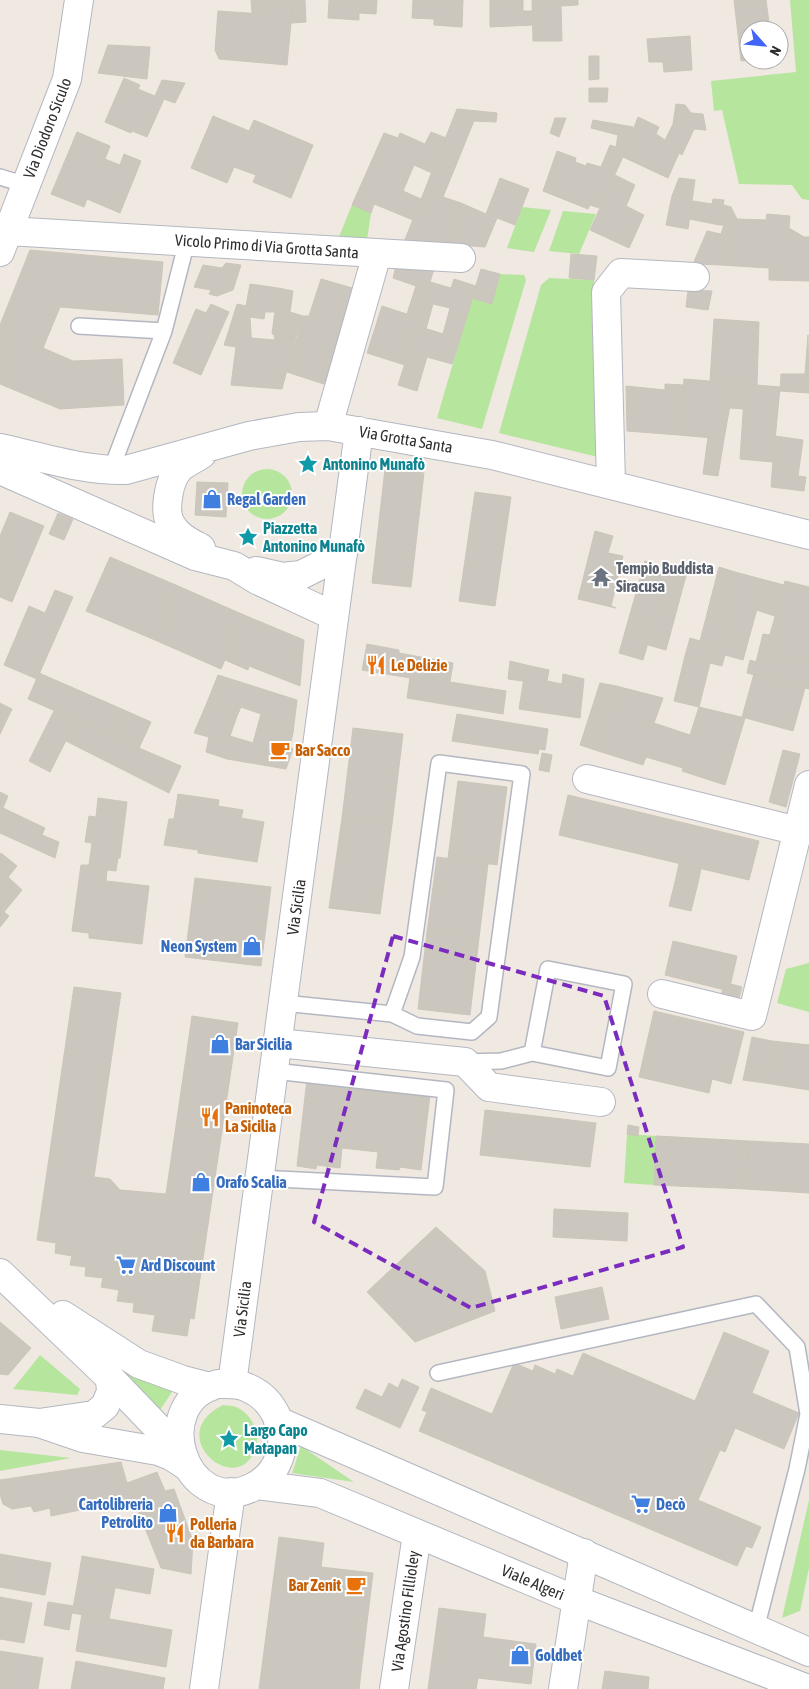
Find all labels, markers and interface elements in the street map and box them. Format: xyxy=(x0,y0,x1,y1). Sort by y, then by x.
north arrow xyxy=(739,20,789,70)
text: N xyxy=(767,44,785,58)
street label: Via Diodoro Siculo xyxy=(20,75,74,181)
street label: Vicolo Primo di Via Grotta Santa xyxy=(174,231,360,261)
street label: Via Grotta Santa xyxy=(358,422,454,456)
place icon: Antonino Munafò xyxy=(297,453,319,475)
place label: Antonino Munafò xyxy=(322,455,426,473)
shop icon: Regal Garden xyxy=(201,488,223,510)
place label: Regal Garden xyxy=(227,490,306,508)
place label: Piazzetta Antonino Munafò xyxy=(262,519,366,555)
place icon: Piazzetta Antonino Munafò xyxy=(237,526,259,548)
place label: Tempio Buddista Siracusa xyxy=(616,559,714,595)
temple icon: Tempio Buddista Siracusa xyxy=(590,566,612,588)
restaurant icon: Le Delizie xyxy=(365,654,387,676)
place label: Le Delizie xyxy=(391,656,448,674)
cafe icon: Bar Sacco xyxy=(269,739,291,761)
place label: Bar Sacco xyxy=(295,741,351,759)
street label: Via Sicilia xyxy=(283,878,309,936)
shop icon: Neon System xyxy=(241,935,263,957)
place label: Neon System xyxy=(161,937,237,955)
shop icon: Bar Sicilia xyxy=(209,1033,231,1055)
place label: Bar Sicilia xyxy=(235,1035,292,1053)
place label: Paninoteca La Sicilia xyxy=(225,1099,292,1135)
restaurant icon: Paninoteca La Sicilia xyxy=(199,1106,221,1128)
shop icon: Orafo Scalia xyxy=(190,1171,212,1193)
place label: Orafo Scalia xyxy=(216,1173,287,1191)
supermarket icon: Ard Discount xyxy=(115,1254,137,1276)
place label: Ard Discount xyxy=(140,1256,216,1274)
street label: Via Sicilia xyxy=(230,1280,254,1338)
place label: Largo Capo Matapan xyxy=(244,1421,308,1457)
place icon: Largo Capo Matapan xyxy=(218,1428,240,1450)
supermarket icon: Decò xyxy=(630,1493,652,1515)
place label: Cartolibreria Petrolito xyxy=(79,1495,153,1531)
place label: Decò xyxy=(656,1495,686,1513)
shop icon: Cartolibreria Petrolito xyxy=(157,1502,179,1524)
place label: Polleria da Barbara xyxy=(190,1515,254,1551)
restaurant icon: Polleria da Barbara xyxy=(164,1522,186,1544)
street label: Via Agostino Fillioley xyxy=(388,1549,423,1673)
street label: Viale Algeri xyxy=(498,1561,567,1604)
cafe icon: Bar Zenit xyxy=(345,1574,367,1596)
place label: Bar Zenit xyxy=(289,1576,341,1594)
shop icon: Goldbet xyxy=(509,1644,531,1666)
place label: Goldbet xyxy=(535,1646,583,1664)

